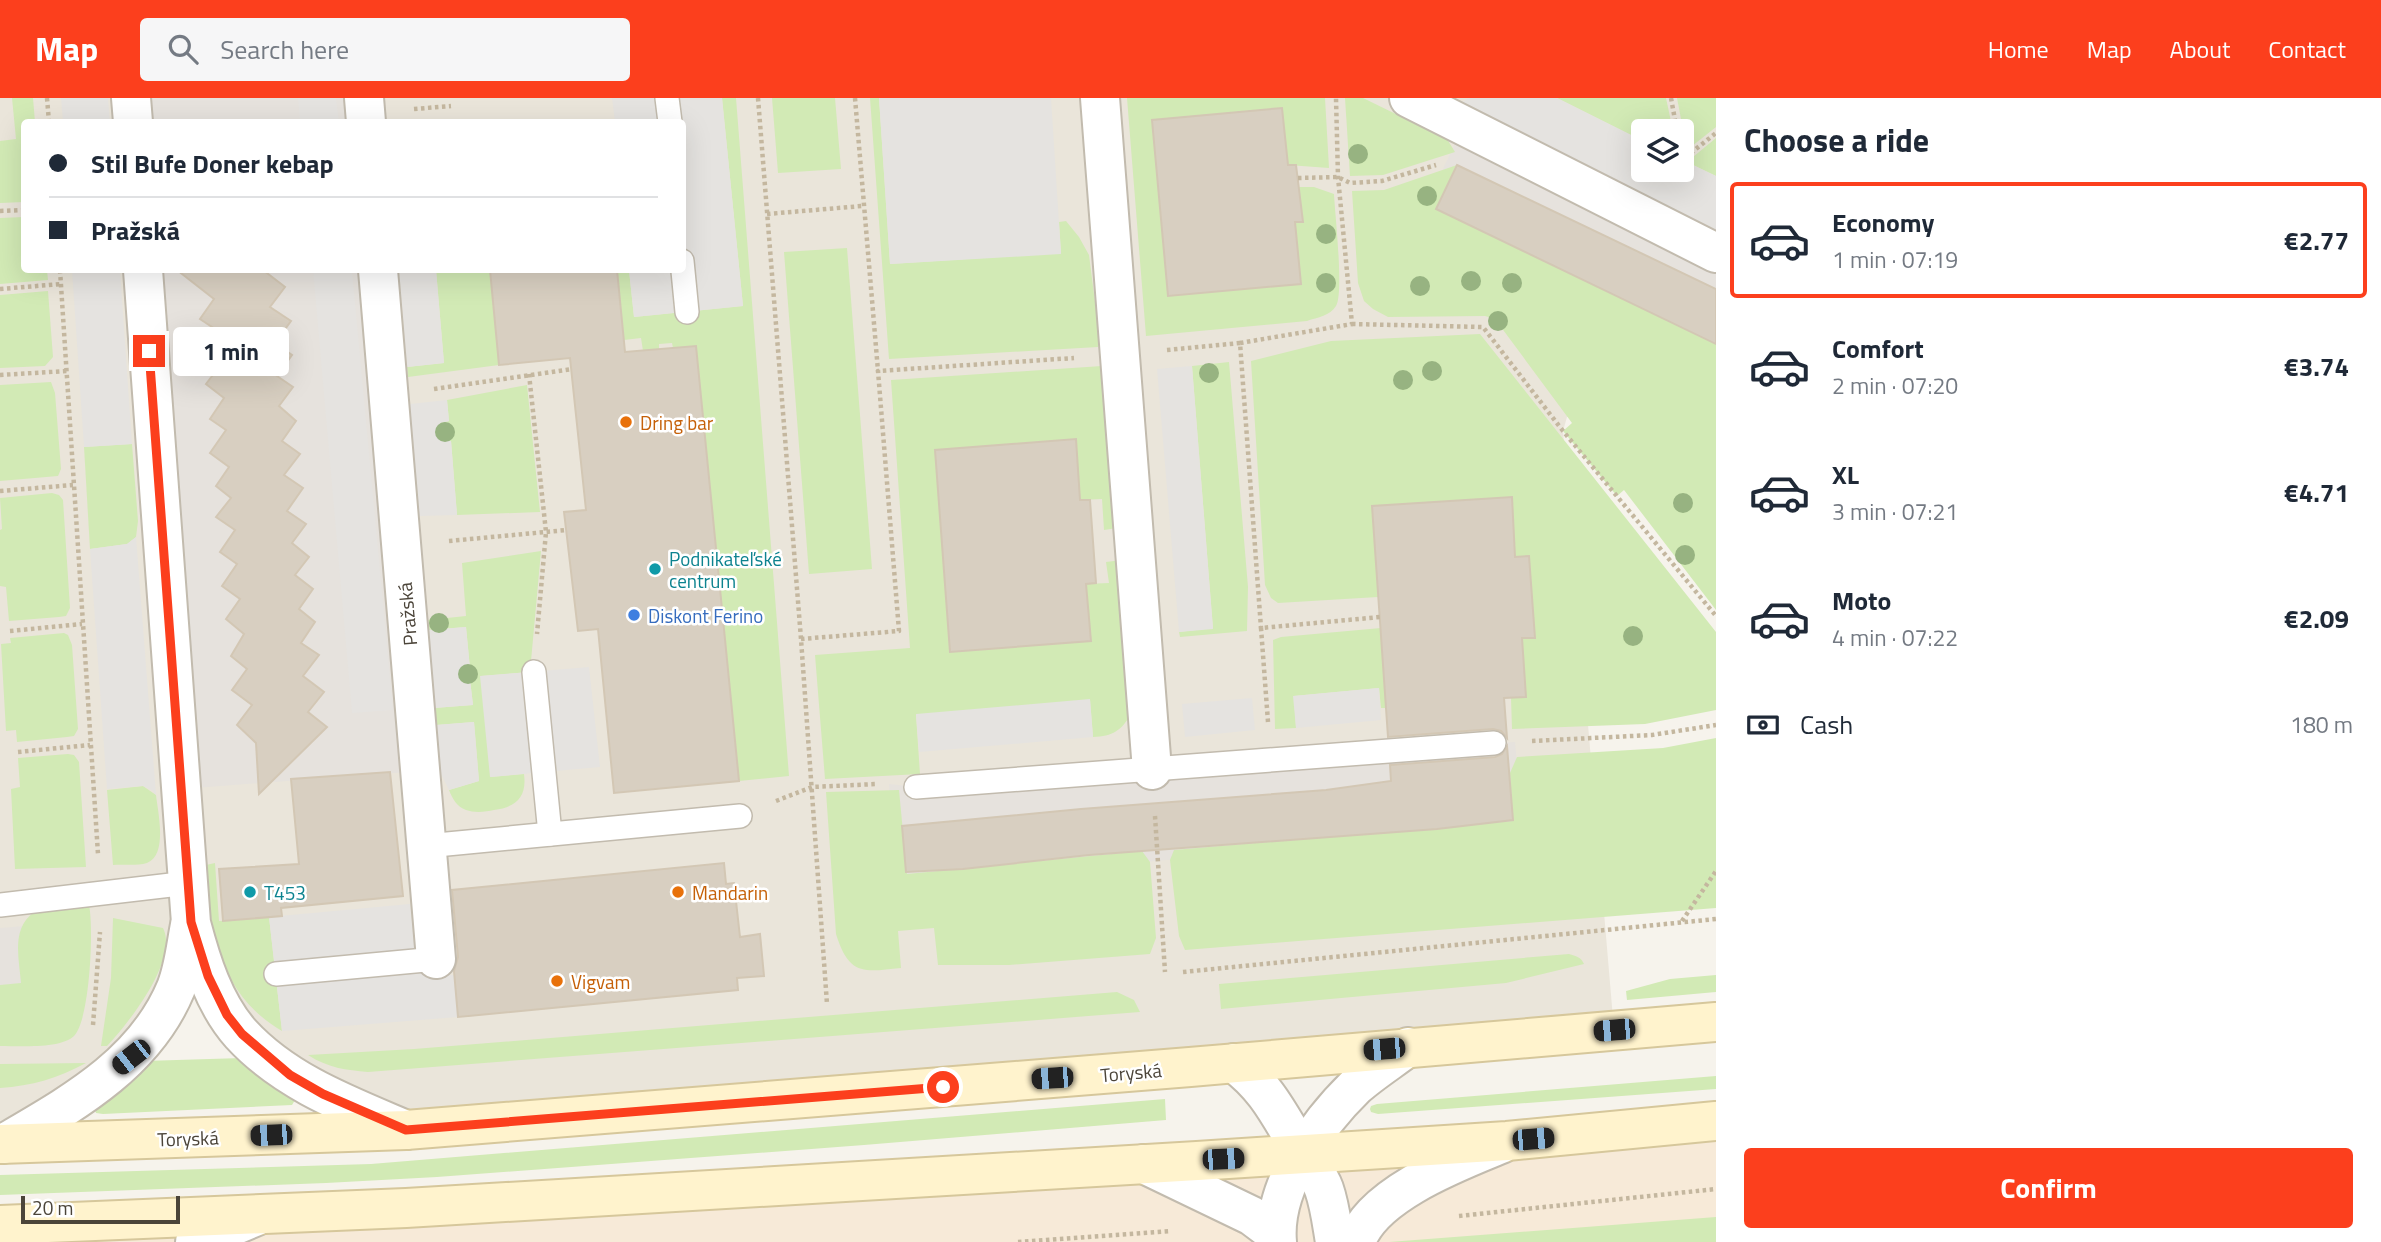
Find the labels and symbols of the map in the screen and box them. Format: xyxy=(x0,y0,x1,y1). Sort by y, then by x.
callout: 1 min xyxy=(174,327,289,376)
route end xyxy=(133,335,165,367)
place label: Dring bar xyxy=(640,408,714,437)
marker: Dring bar xyxy=(618,414,634,430)
place label: Podnikateľské centrum xyxy=(669,544,782,595)
marker: Podnikateľské centrum xyxy=(647,561,663,577)
street label: Pražská xyxy=(390,581,424,647)
place label: Diskont Ferino xyxy=(648,601,763,630)
marker: Diskont Ferino xyxy=(626,607,642,623)
place label: T453 xyxy=(264,878,306,907)
place label: Mandarin xyxy=(692,878,768,907)
marker: T453 xyxy=(242,884,258,900)
marker: Mandarin xyxy=(670,884,686,900)
place label: Vigvam xyxy=(571,967,630,996)
marker: Vigvam xyxy=(549,973,565,989)
car xyxy=(1593,1018,1636,1042)
car xyxy=(108,1036,155,1078)
car xyxy=(1363,1037,1406,1061)
street label: Toryská xyxy=(1099,1055,1163,1089)
car xyxy=(1031,1066,1074,1090)
route start xyxy=(927,1071,959,1103)
street label: Toryská xyxy=(157,1122,220,1154)
car xyxy=(250,1124,293,1146)
car xyxy=(1512,1127,1555,1151)
car xyxy=(1202,1147,1245,1171)
scale bar xyxy=(21,1193,180,1225)

